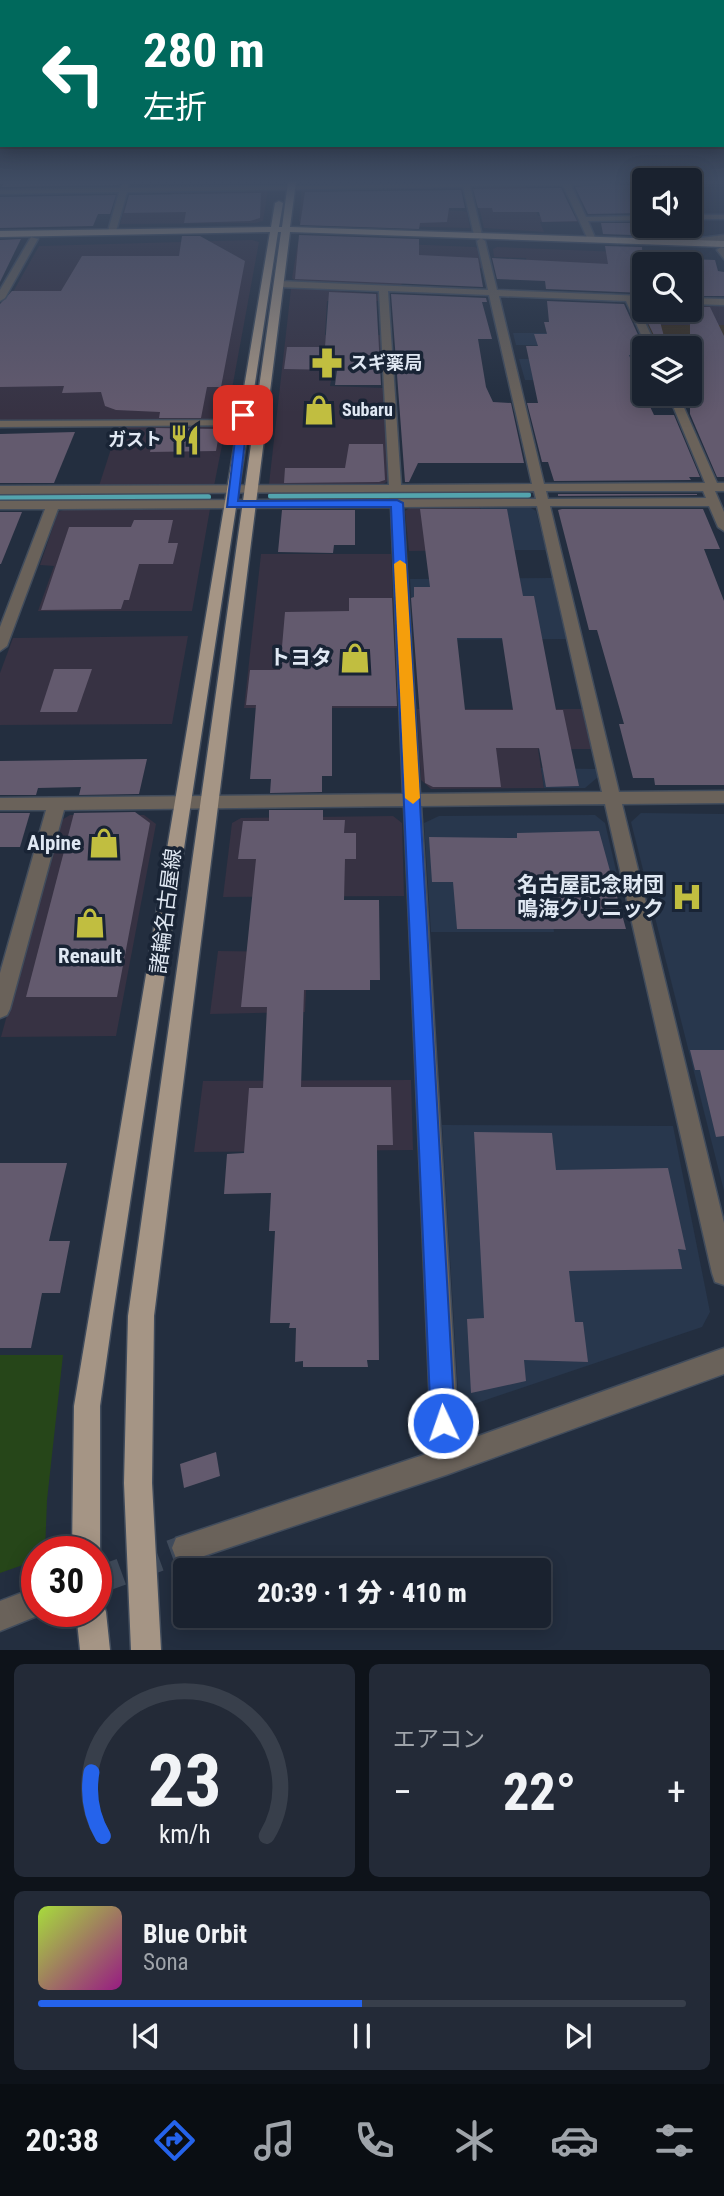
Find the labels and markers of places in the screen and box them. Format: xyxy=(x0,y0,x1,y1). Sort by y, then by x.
pharmacy icon: スギ薬局 xyxy=(310,346,344,380)
place label: スギ薬局 xyxy=(350,352,422,373)
pin xyxy=(213,385,273,445)
shop icon: Subaru xyxy=(302,393,336,427)
place label: Subaru xyxy=(342,399,393,420)
restaurant icon: ガスト xyxy=(168,423,202,457)
place label: ガスト xyxy=(108,429,162,450)
shop icon: トヨタ xyxy=(338,641,372,675)
place label: トヨタ xyxy=(269,646,332,670)
shop icon: Alpine xyxy=(87,826,121,860)
place label: Alpine xyxy=(27,831,81,855)
place label: 名古屋記念財団 鳴海クリニック xyxy=(517,873,664,921)
hospital icon: 名古屋記念財団 鳴海クリニック xyxy=(670,880,704,914)
shop icon: Renault xyxy=(73,906,107,940)
place label: Renault xyxy=(58,944,122,968)

